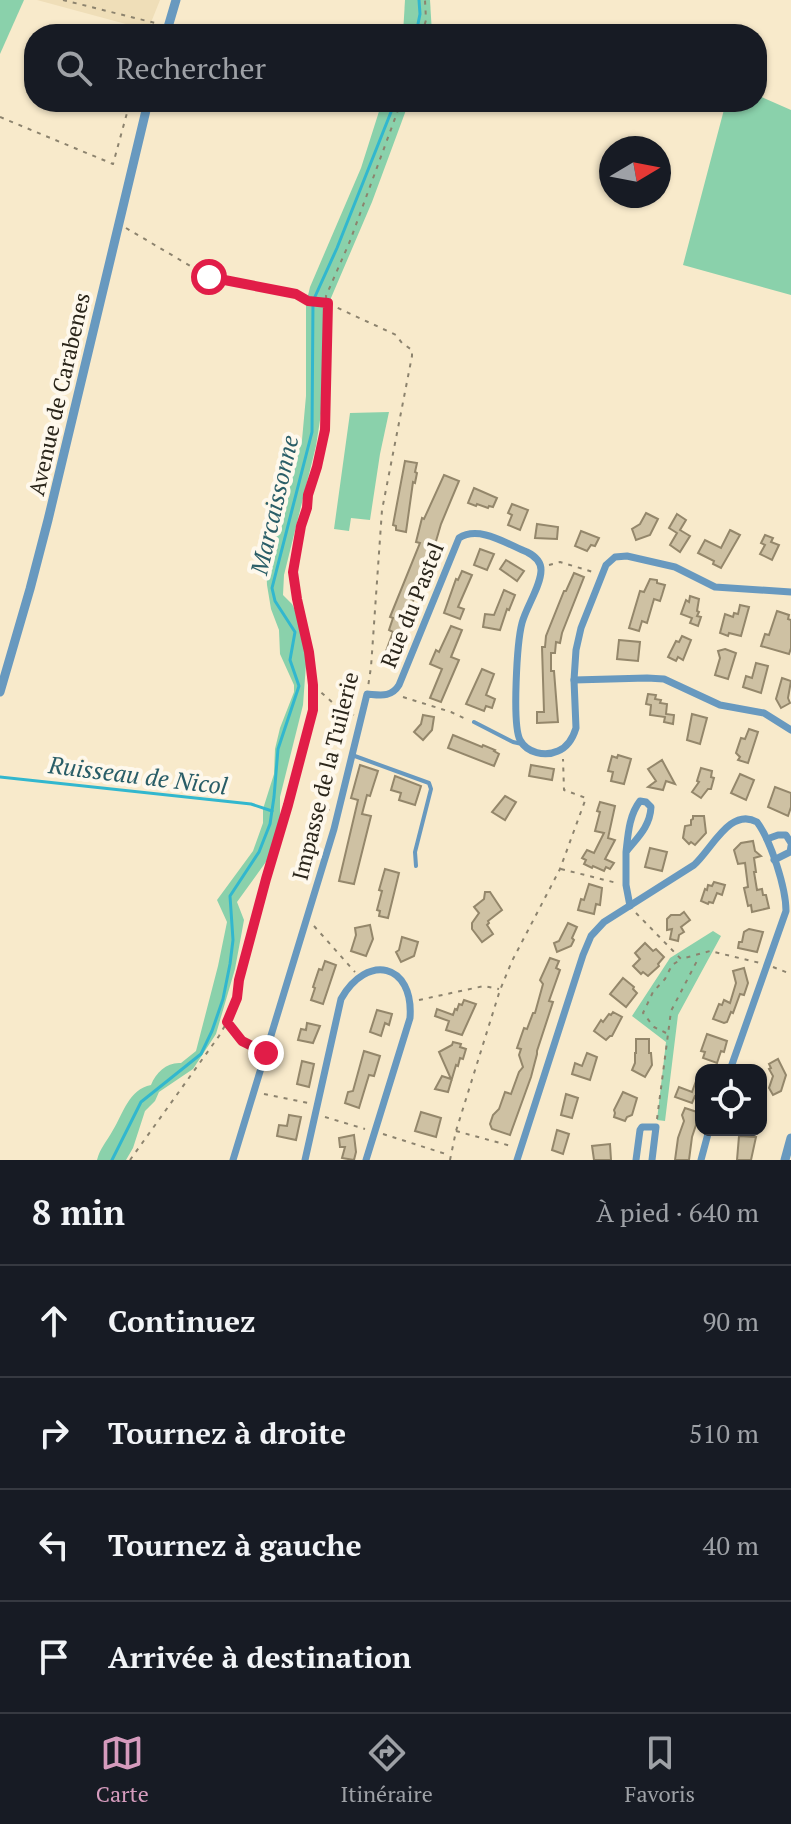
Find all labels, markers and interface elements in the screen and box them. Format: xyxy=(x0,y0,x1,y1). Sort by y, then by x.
search box xyxy=(24,24,767,112)
icon: search xyxy=(52,46,96,90)
text: Rechercher xyxy=(116,48,266,88)
north arrow xyxy=(599,136,671,208)
route start xyxy=(191,259,227,295)
street label: Avenue de Carabenes xyxy=(21,290,96,498)
water label: Marcaissonne xyxy=(242,432,306,579)
street label: Rue du Pastel xyxy=(373,538,450,672)
street label: Impasse de la Tuilerie xyxy=(285,669,364,883)
water label: Ruisseau de Nicol xyxy=(46,748,230,802)
route end xyxy=(248,1035,284,1071)
map controls xyxy=(695,1064,767,1136)
button: locate xyxy=(695,1064,767,1136)
text: 8 min xyxy=(32,1190,125,1235)
text: À pied · 640 m xyxy=(596,1195,759,1229)
icon: ahead xyxy=(32,1299,76,1343)
text: Continuez xyxy=(108,1301,255,1341)
text: 90 m xyxy=(703,1304,759,1338)
icon: right xyxy=(32,1411,76,1455)
text: Tournez à droite xyxy=(108,1413,346,1453)
text: 510 m xyxy=(689,1416,759,1450)
icon: left xyxy=(32,1523,76,1567)
text: Tournez à gauche xyxy=(108,1525,362,1565)
text: 40 m xyxy=(703,1528,759,1562)
icon: arrive xyxy=(32,1635,76,1679)
text: Arrivée à destination xyxy=(108,1637,411,1677)
tab: Carte xyxy=(96,1731,149,1808)
tab: Itinéraire xyxy=(341,1731,433,1808)
tab: Favoris xyxy=(625,1731,695,1808)

